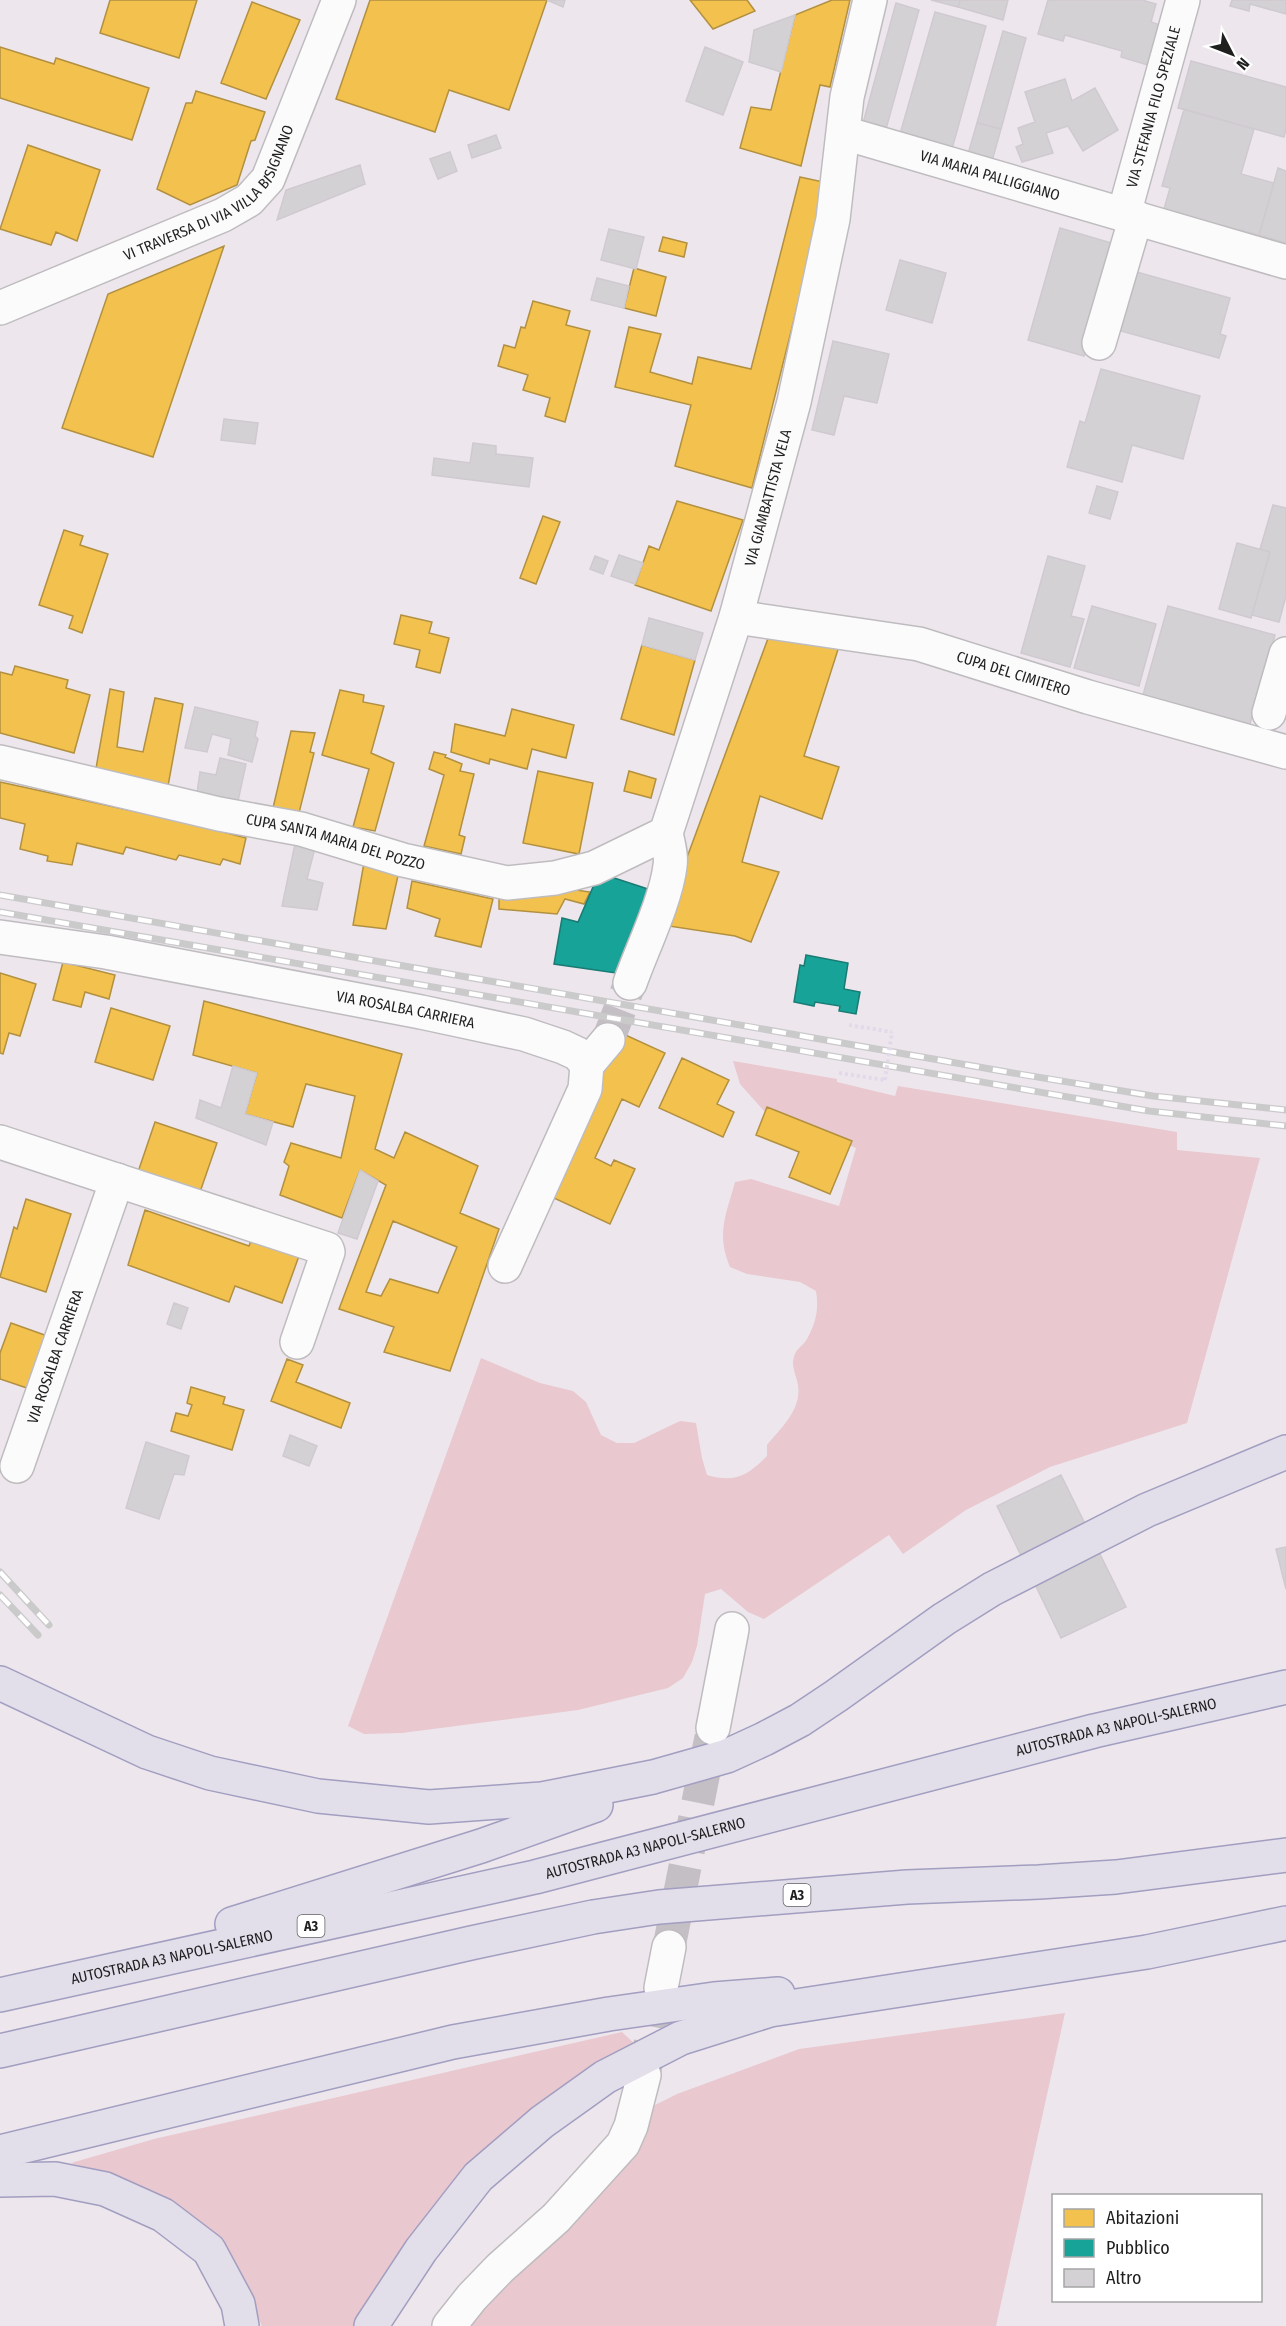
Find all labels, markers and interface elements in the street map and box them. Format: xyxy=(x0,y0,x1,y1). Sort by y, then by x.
street label: VIA STEFANIA FILO SPEZIALE xyxy=(1123,24,1184,190)
north arrow xyxy=(1202,24,1262,84)
text: N xyxy=(1233,54,1253,74)
street label: VI TRAVERSA DI VIA VILLA BISIGNANO xyxy=(121,122,298,264)
street label: VIA MARIA PALLIGGIANO xyxy=(918,147,1062,205)
street label: VIA GIAMBATTISTA VELA xyxy=(741,427,795,568)
street label: CUPA DEL CIMITERO xyxy=(954,647,1073,700)
street label: CUPA SANTA MARIA DEL POZZO xyxy=(244,810,427,874)
street label: VIA ROSALBA CARRIERA xyxy=(335,987,477,1032)
street label: VIA ROSALBA CARRIERA xyxy=(24,1287,87,1426)
street label: AUTOSTRADA A3 NAPOLI-SALERNO xyxy=(1014,1694,1218,1760)
street label: AUTOSTRADA A3 NAPOLI-SALERNO xyxy=(543,1813,747,1883)
road number: A3 xyxy=(784,1884,810,1906)
road number: A3 xyxy=(298,1915,324,1937)
street label: AUTOSTRADA A3 NAPOLI-SALERNO xyxy=(69,1926,275,1988)
legend xyxy=(1052,2194,1262,2302)
text: Abitazioni xyxy=(1106,2207,1179,2229)
text: Pubblico xyxy=(1106,2237,1170,2259)
text: Altro xyxy=(1106,2267,1141,2289)

